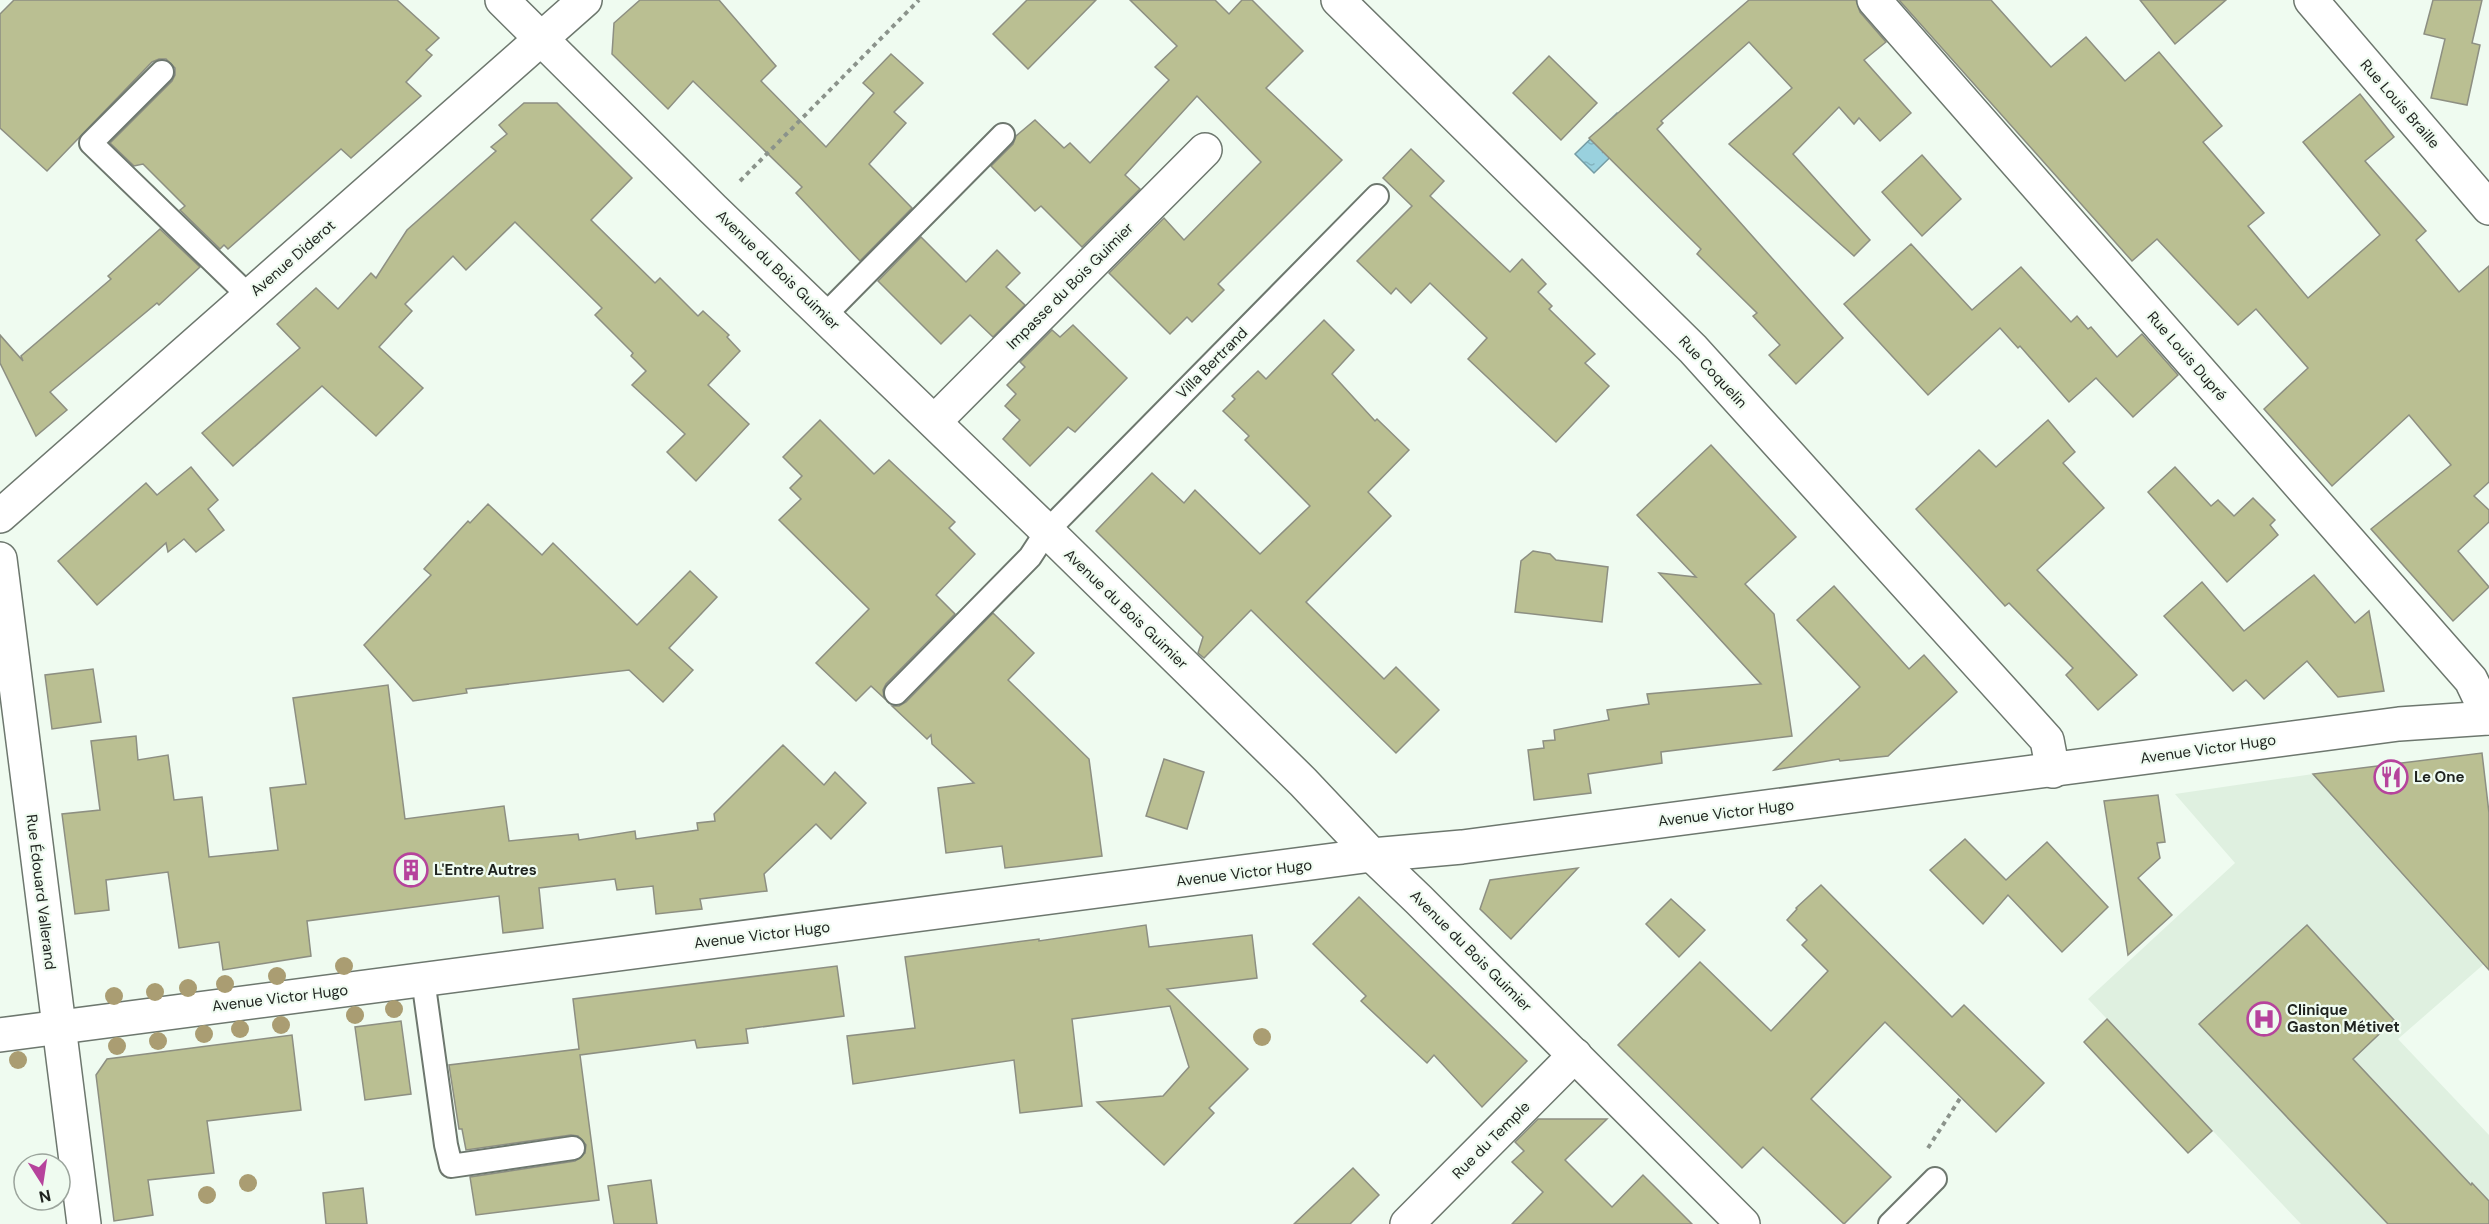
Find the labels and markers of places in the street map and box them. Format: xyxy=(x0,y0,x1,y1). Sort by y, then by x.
restaurant icon: Le One xyxy=(2373,759,2409,795)
place label: Le One xyxy=(2414,767,2465,787)
building icon: L'Entre Autres xyxy=(393,852,429,888)
place label: L'Entre Autres xyxy=(434,860,537,880)
place label: Clinique Gaston Métivet xyxy=(2287,1000,2400,1037)
hospital icon: Clinique Gaston Métivet xyxy=(2246,1001,2282,1037)

